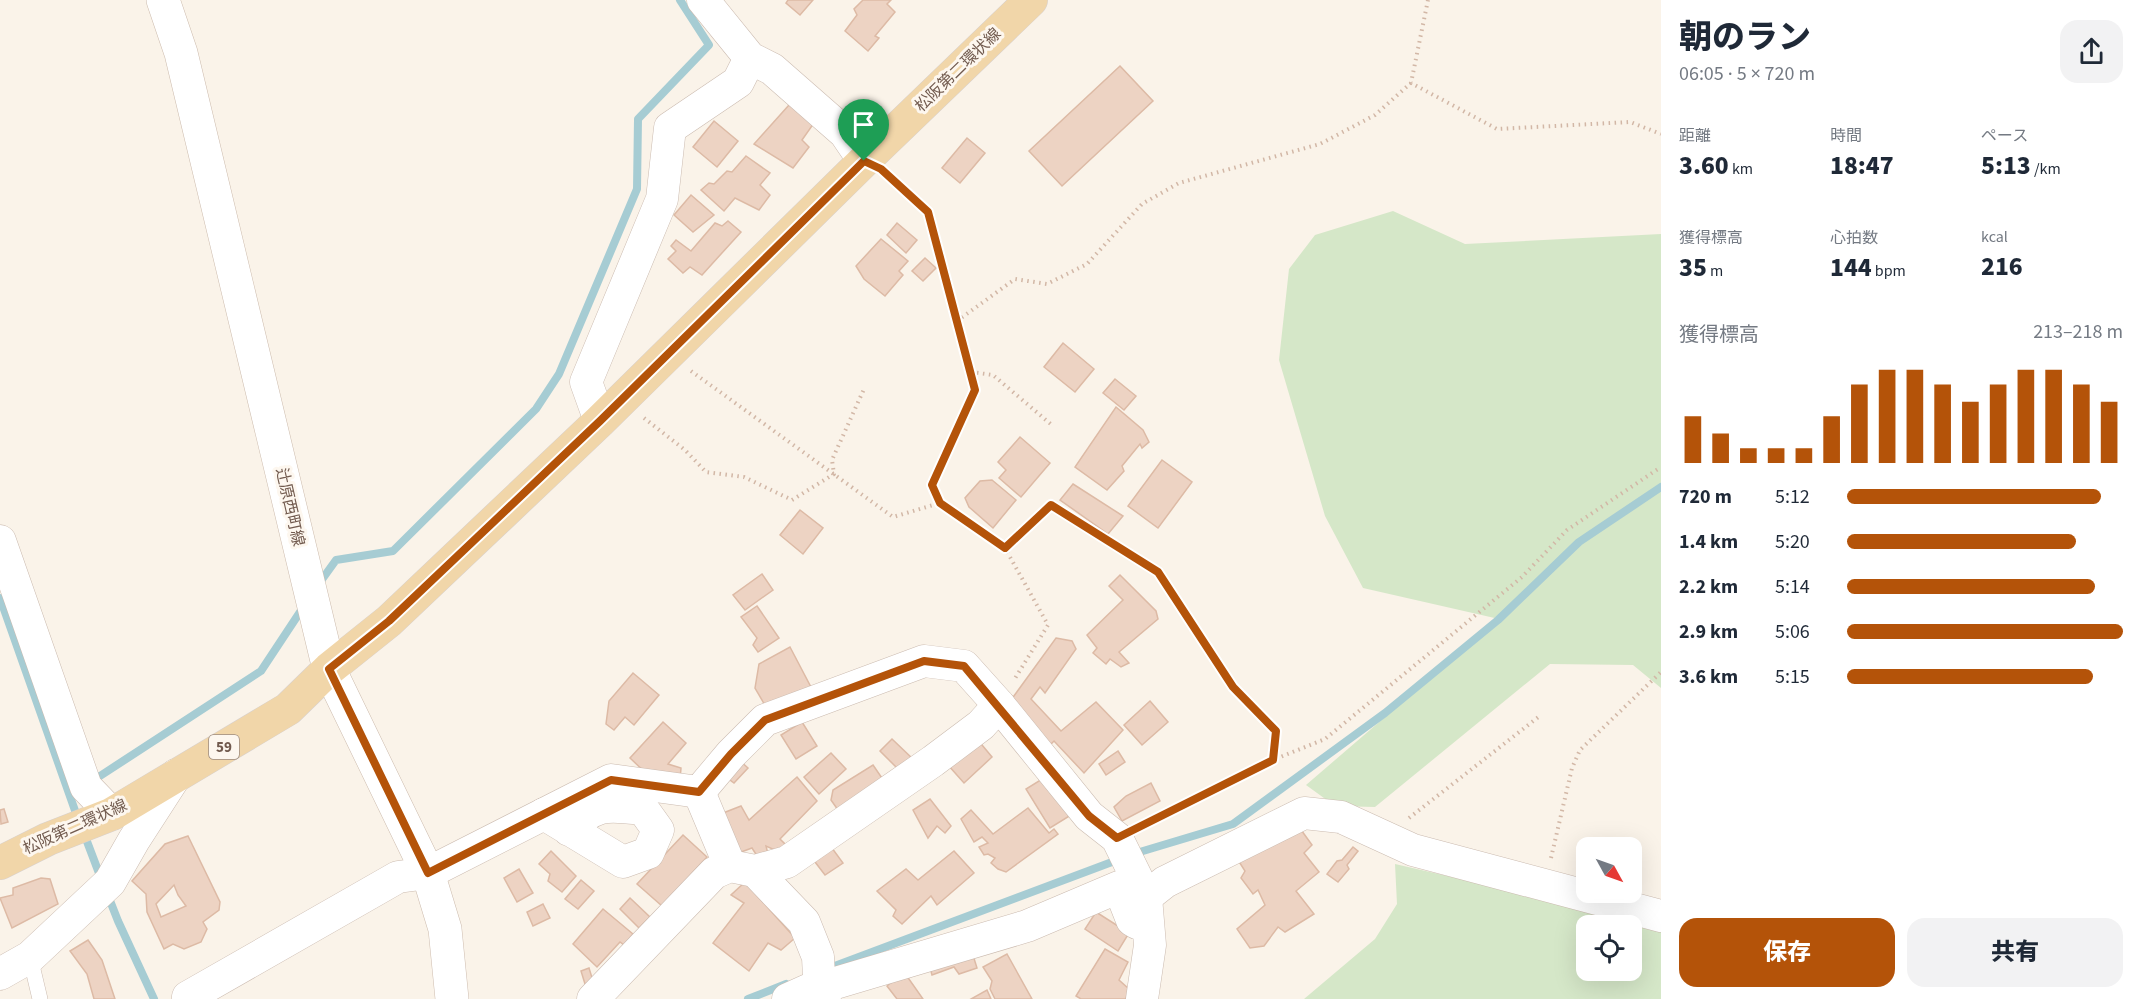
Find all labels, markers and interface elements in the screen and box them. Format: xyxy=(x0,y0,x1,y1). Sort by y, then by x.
text: 朝のラン xyxy=(1679,14,1811,61)
button: share xyxy=(2060,20,2123,83)
street label: 松阪第二環状線 xyxy=(910,23,1006,117)
text: 06:05 · 5 × 720 m xyxy=(1679,60,1815,88)
pin xyxy=(838,99,889,161)
icon: arrive xyxy=(847,108,880,141)
text: 距離 xyxy=(1679,125,1711,147)
text: 時間 xyxy=(1830,125,1862,147)
text: ペース xyxy=(1981,125,2028,147)
text: 3.60 xyxy=(1679,147,1729,184)
text: 18:47 xyxy=(1830,147,1894,184)
text: 5:13 xyxy=(1981,147,2031,184)
text: km xyxy=(1729,158,1753,180)
text: /km xyxy=(2031,158,2061,180)
text: kcal xyxy=(1981,226,2008,248)
text: 獲得標高 xyxy=(1679,227,1743,249)
text: 心拍数 xyxy=(1830,227,1878,249)
text: 216 xyxy=(1981,248,2023,285)
text: 35 xyxy=(1679,249,1707,286)
text: 144 xyxy=(1830,249,1872,286)
text: m xyxy=(1707,260,1723,282)
text: bpm xyxy=(1872,260,1906,282)
text: 213–218 m xyxy=(2033,318,2123,346)
text: 獲得標高 xyxy=(1679,321,1759,349)
street label: 辻原西町線 xyxy=(270,466,310,548)
text: 720 m xyxy=(1679,483,1732,511)
text: 5:12 xyxy=(1775,483,1810,511)
text: 1.4 km xyxy=(1679,528,1738,556)
text: 5:20 xyxy=(1775,528,1810,556)
text: 2.2 km xyxy=(1679,573,1738,601)
text: 5:14 xyxy=(1775,573,1810,601)
text: 2.9 km xyxy=(1679,618,1738,646)
text: 5:06 xyxy=(1775,618,1810,646)
text: 3.6 km xyxy=(1679,663,1738,691)
text: 5:15 xyxy=(1775,663,1810,691)
road number: 59 xyxy=(209,735,239,759)
street label: 松阪第二環状線 xyxy=(19,794,131,860)
north arrow xyxy=(1576,837,1642,903)
map controls xyxy=(1576,837,1642,981)
button: locate xyxy=(1576,915,1642,981)
button: 保存 xyxy=(1679,918,1895,987)
button: 共有 xyxy=(1907,918,2123,987)

